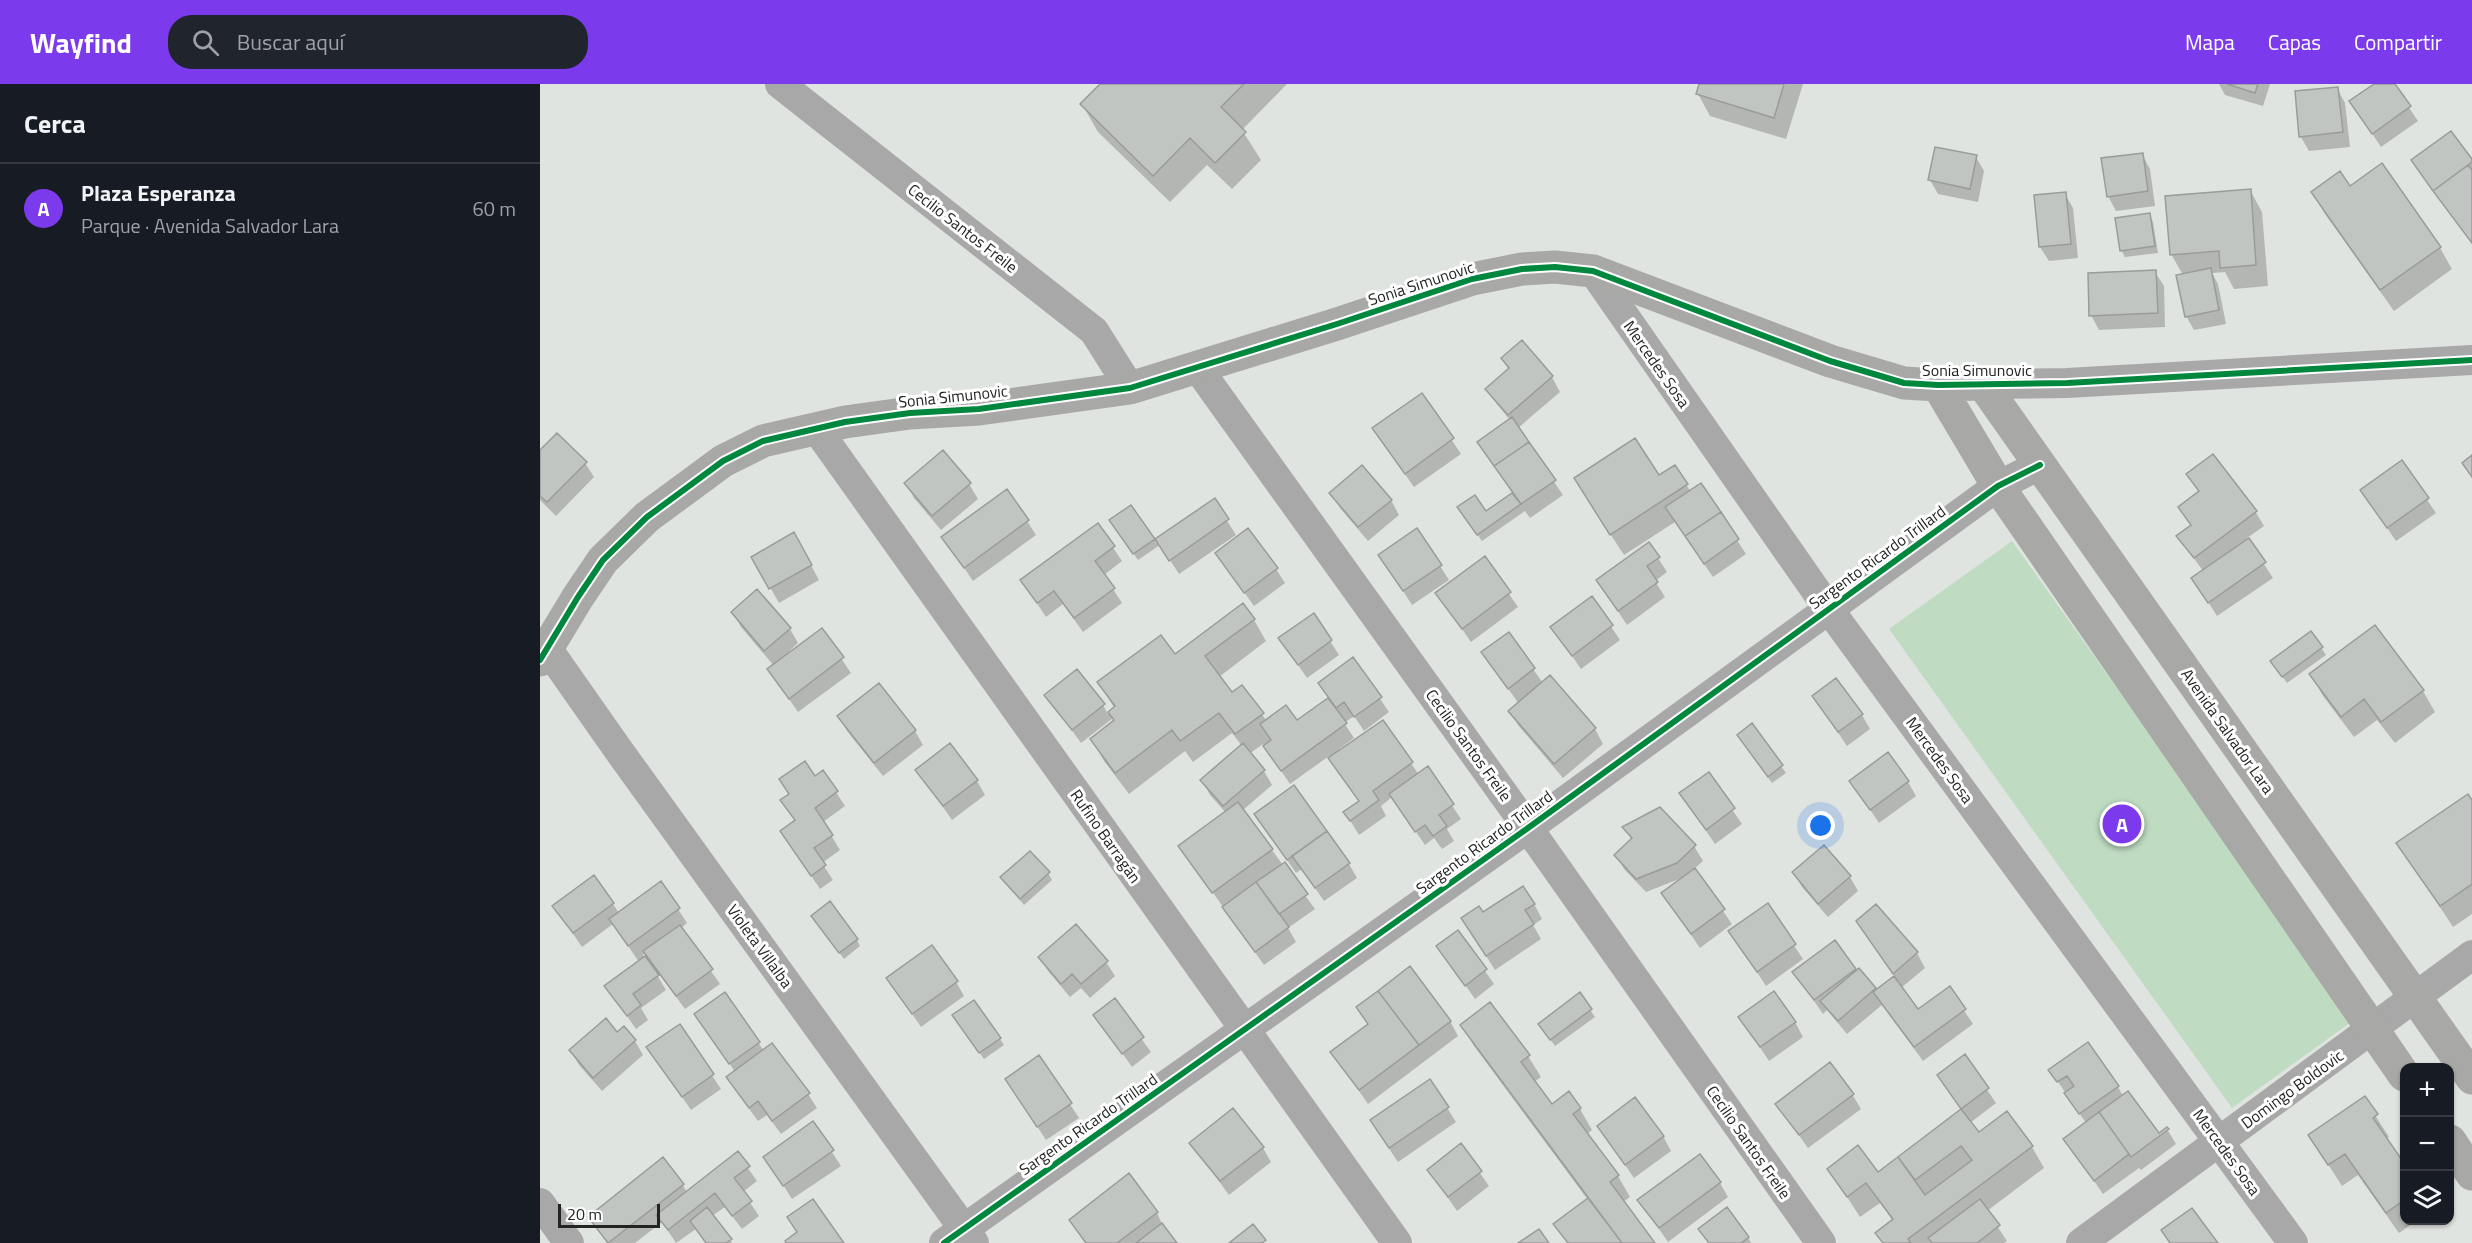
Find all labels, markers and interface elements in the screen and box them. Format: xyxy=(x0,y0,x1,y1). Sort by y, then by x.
search box xyxy=(168,15,588,69)
text: Wayfind xyxy=(30,21,132,64)
text: Buscar aquí xyxy=(237,25,344,59)
icon: search xyxy=(189,26,222,59)
text: Mapa xyxy=(2185,26,2235,58)
text: Capas xyxy=(2268,26,2321,58)
text: Compartir xyxy=(2354,26,2442,58)
text: Cerca xyxy=(24,104,86,143)
text: Plaza Esperanza xyxy=(81,176,236,210)
street label: Cecilio Santos Freile xyxy=(903,177,1023,279)
text: A xyxy=(37,193,50,224)
text: 60 m xyxy=(472,193,516,224)
text: Parque · Avenida Salvador Lara xyxy=(81,210,339,241)
street label: Sonia Simunovic xyxy=(1365,255,1477,311)
street label: Mercedes Sosa xyxy=(1618,315,1696,413)
street label: Sonia Simunovic xyxy=(1922,358,2032,382)
street label: Sonia Simunovic xyxy=(897,378,1009,414)
street label: Sargento Ricardo Trillard xyxy=(1804,499,1950,615)
street label: Avenida Salvador Lara xyxy=(2176,663,2280,799)
street label: Cecilio Santos Freile xyxy=(1420,684,1518,806)
street label: Mercedes Sosa xyxy=(1900,712,1980,808)
street label: Rufino Barragán xyxy=(1065,784,1147,888)
street label: Sargento Ricardo Trillard xyxy=(1411,784,1557,900)
pin: A xyxy=(2102,802,2142,846)
your location xyxy=(1806,811,1835,840)
street label: Violeta Villalba xyxy=(721,899,799,993)
street label: Domingo Boldovic xyxy=(2236,1044,2348,1134)
map controls xyxy=(2400,1063,2454,1225)
button: + xyxy=(2400,1063,2454,1117)
street label: Sargento Ricardo Trillard xyxy=(1014,1067,1162,1181)
street label: Cecilio Santos Freile xyxy=(1701,1080,1797,1204)
street label: Mercedes Sosa xyxy=(2187,1104,2267,1200)
button: − xyxy=(2400,1117,2454,1171)
button: layers xyxy=(2400,1171,2454,1225)
scale bar xyxy=(558,1201,660,1228)
text: 20 m xyxy=(567,1202,602,1226)

